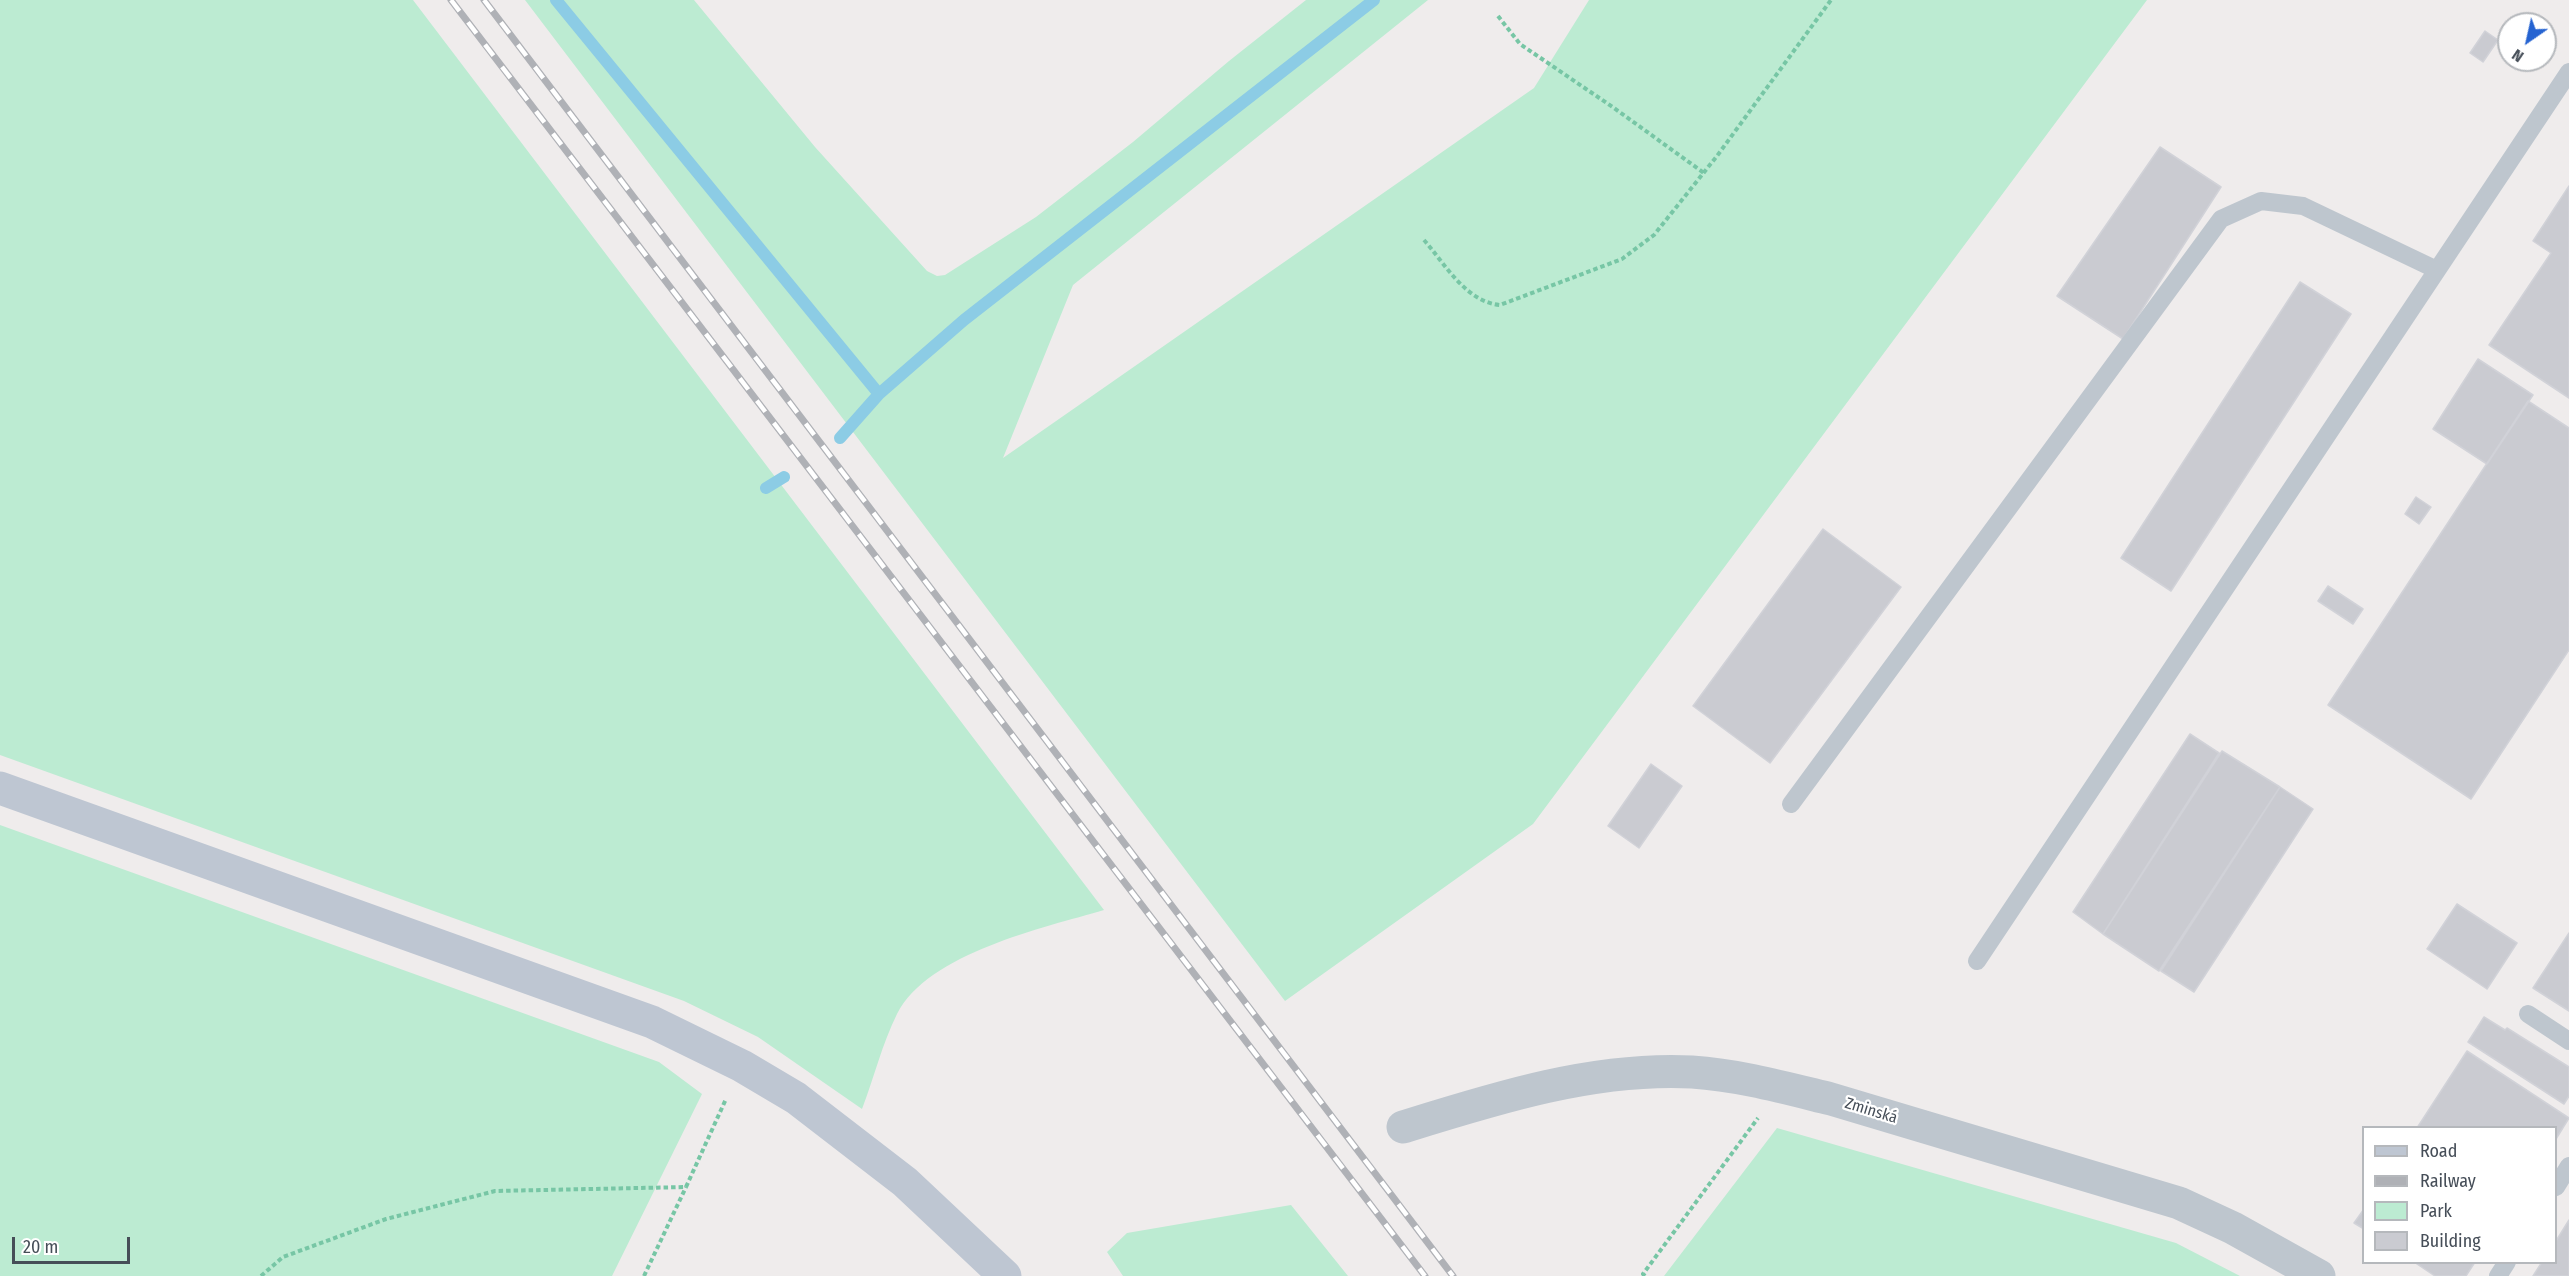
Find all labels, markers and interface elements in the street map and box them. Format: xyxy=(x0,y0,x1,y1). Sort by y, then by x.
north arrow xyxy=(2497,12,2557,72)
text: N xyxy=(2508,45,2527,66)
street label: Zminská xyxy=(1842,1094,1900,1128)
legend xyxy=(2362,1126,2557,1264)
text: Road xyxy=(2420,1140,2457,1162)
text: Railway xyxy=(2420,1170,2476,1192)
text: Park xyxy=(2420,1200,2452,1222)
scale bar xyxy=(15,1225,134,1263)
text: Building xyxy=(2420,1230,2481,1252)
text: 20 m xyxy=(23,1236,58,1258)

